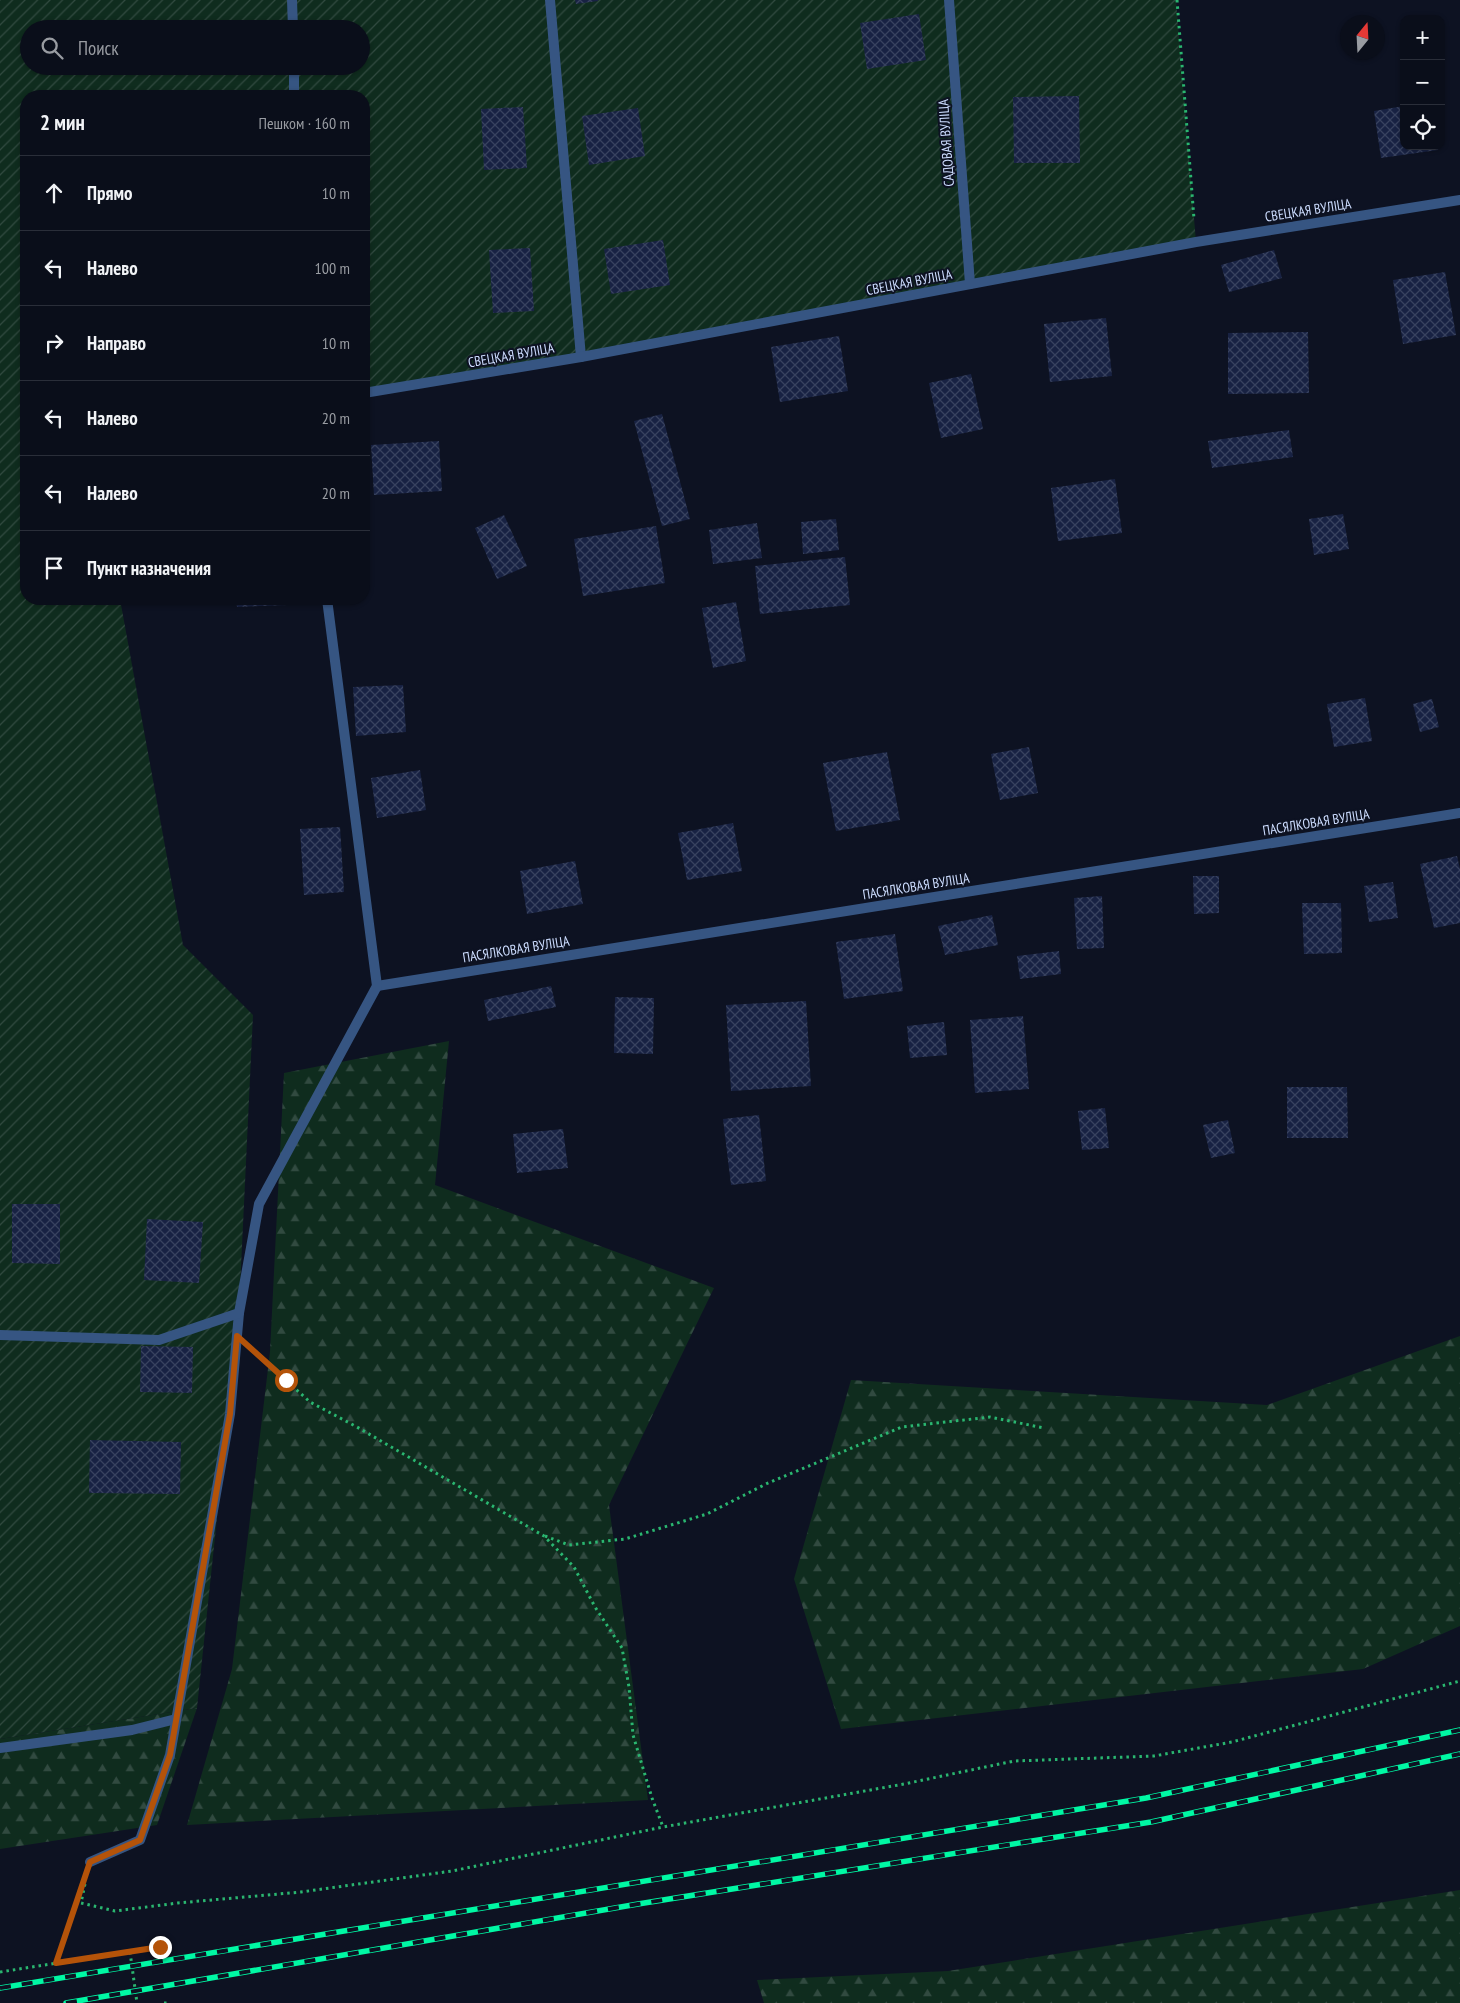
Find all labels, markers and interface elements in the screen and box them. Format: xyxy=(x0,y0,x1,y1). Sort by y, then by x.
north arrow xyxy=(1340,15,1385,60)
map controls xyxy=(1400,15,1445,150)
button: + xyxy=(1400,15,1445,60)
search box xyxy=(20,20,370,75)
icon: search xyxy=(38,34,66,62)
text: Поиск xyxy=(78,36,119,60)
button: − xyxy=(1400,60,1445,105)
street label: САДОВАЯ ВУЛІЦА xyxy=(934,98,958,187)
button: locate xyxy=(1400,105,1445,150)
text: 2 мин xyxy=(40,109,85,136)
text: Пешком · 160 m xyxy=(259,113,350,133)
icon: ahead xyxy=(40,179,68,207)
text: Прямо xyxy=(87,181,132,205)
text: 10 m xyxy=(322,183,350,203)
street label: СВЕЦКАЯ ВУЛІЦА xyxy=(1264,194,1353,226)
icon: left xyxy=(40,254,68,282)
text: Налево xyxy=(87,256,138,280)
text: 100 m xyxy=(315,258,350,278)
street label: СВЕЦКАЯ ВУЛІЦА xyxy=(865,265,954,299)
icon: right xyxy=(40,329,68,357)
text: Направо xyxy=(87,331,146,355)
text: 10 m xyxy=(322,333,350,353)
street label: СВЕЦКАЯ ВУЛІЦА xyxy=(467,339,556,371)
icon: left xyxy=(40,404,68,432)
text: Налево xyxy=(87,406,138,430)
text: 20 m xyxy=(322,408,350,428)
icon: left xyxy=(40,479,68,507)
text: Налево xyxy=(87,481,138,505)
text: 20 m xyxy=(322,483,350,503)
icon: arrive xyxy=(40,554,68,582)
text: Пункт назначения xyxy=(87,556,211,580)
street label: ПАСЯЛКОВАЯ ВУЛІЦА xyxy=(1261,805,1371,839)
street label: ПАСЯЛКОВАЯ ВУЛІЦА xyxy=(861,869,971,903)
street label: ПАСЯЛКОВАЯ ВУЛІЦА xyxy=(461,932,571,966)
route start xyxy=(275,1369,298,1392)
route end xyxy=(149,1936,172,1959)

